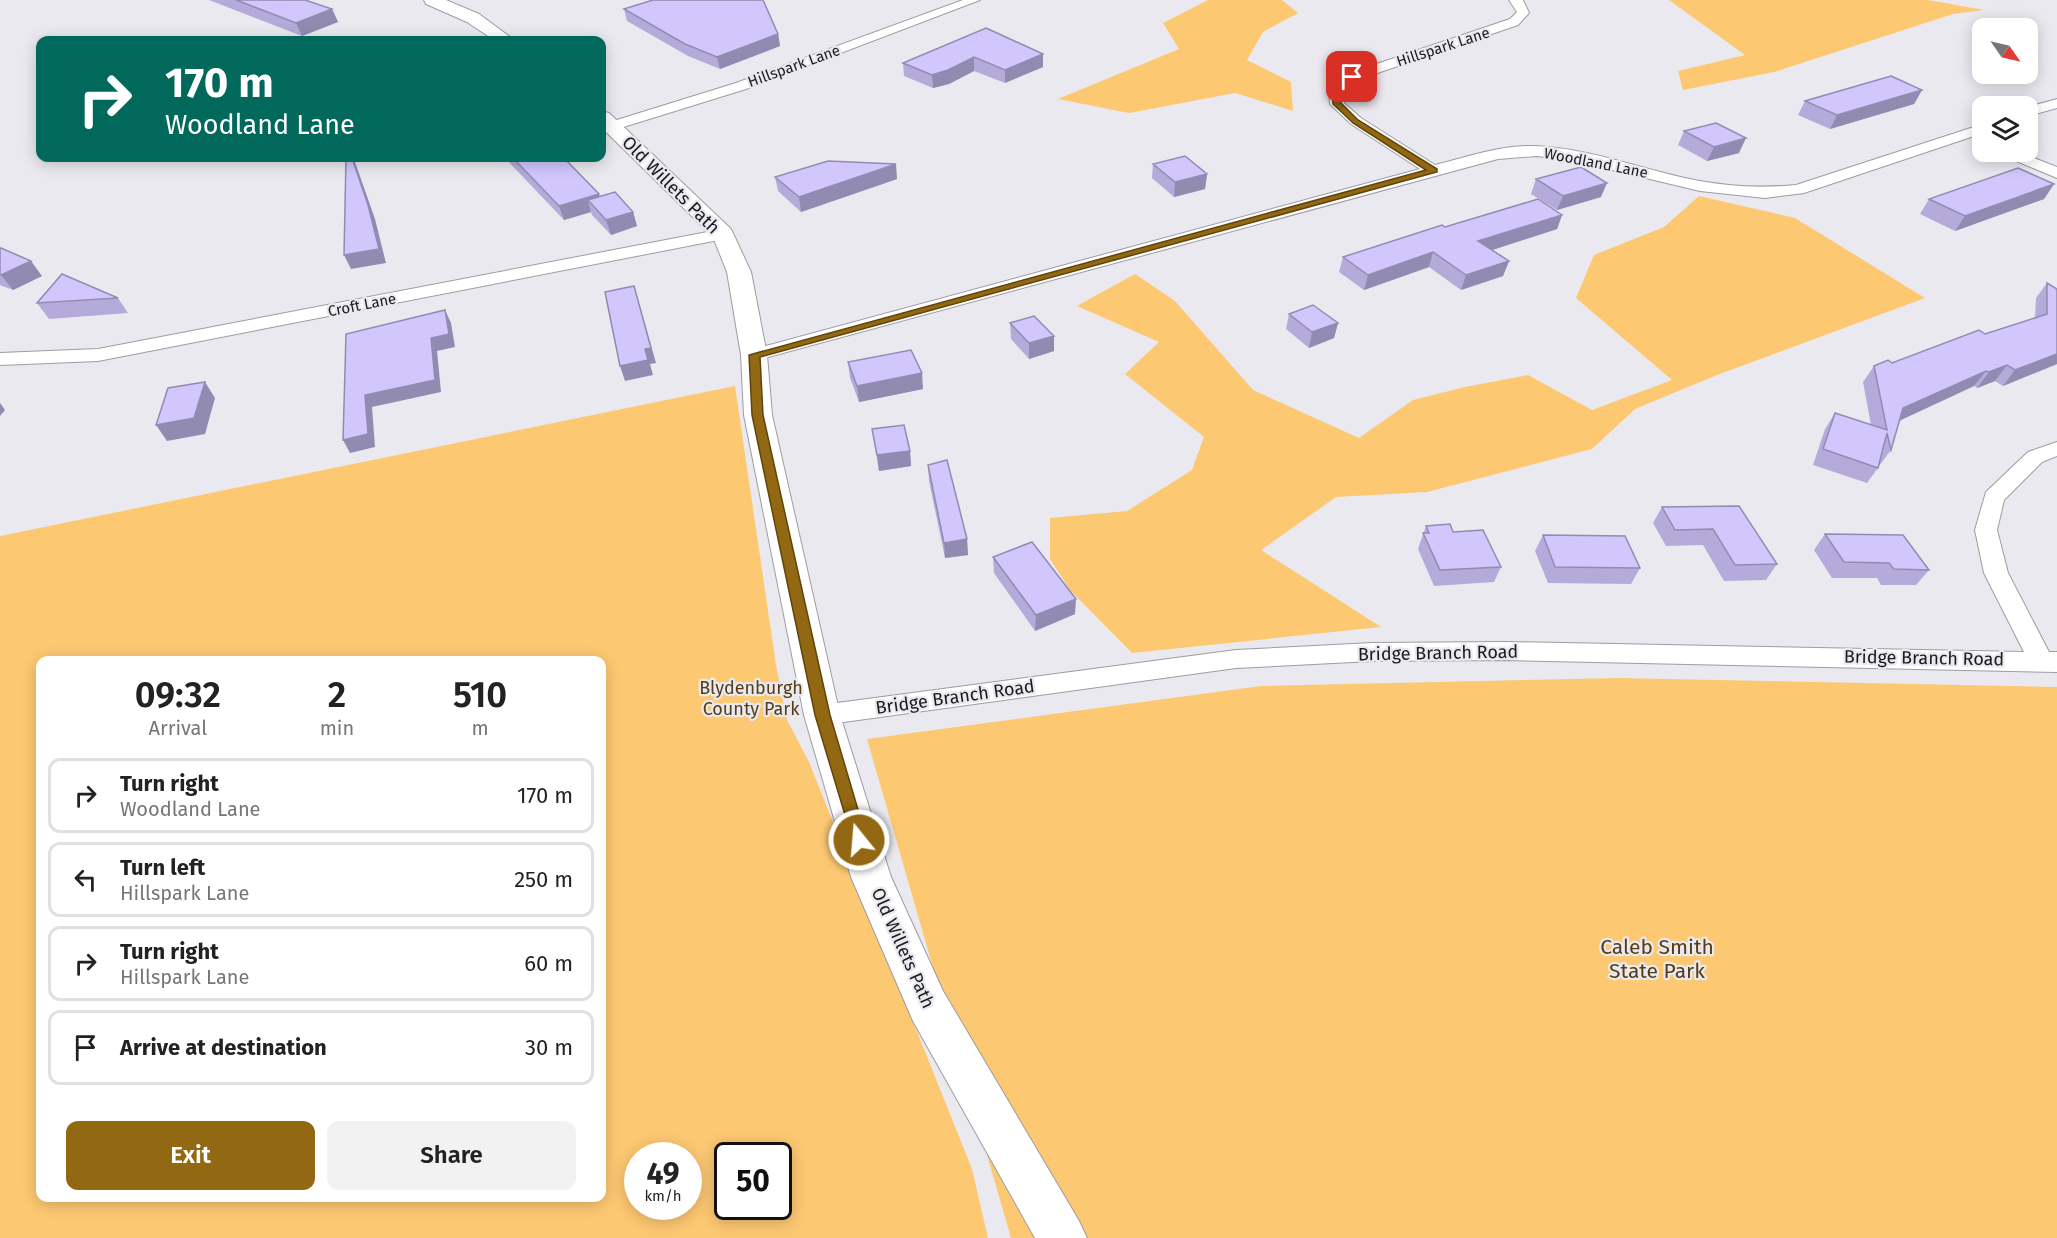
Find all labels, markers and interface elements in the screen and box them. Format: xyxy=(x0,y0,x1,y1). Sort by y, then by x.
north arrow xyxy=(1972,18,2038,84)
map controls xyxy=(1972,18,2038,162)
street label: Hillspark Lane xyxy=(1394,23,1492,71)
street label: Hillspark Lane xyxy=(745,41,843,91)
pin xyxy=(1326,51,1377,102)
text: 170 m xyxy=(165,58,274,108)
icon: right xyxy=(66,60,144,138)
icon: arrive xyxy=(1335,60,1368,93)
button: layers xyxy=(1972,96,2038,162)
text: Woodland Lane xyxy=(165,109,355,141)
street label: Old Willets Path xyxy=(617,131,725,239)
street label: Woodland Lane xyxy=(1543,144,1649,182)
street label: Croft Lane xyxy=(326,290,398,320)
street label: Bridge Branch Road xyxy=(1358,641,1518,665)
street label: Bridge Branch Road xyxy=(1844,646,2004,670)
text: 09:32 xyxy=(135,673,221,717)
text: 2 xyxy=(328,673,346,717)
text: 510 xyxy=(453,673,507,717)
street label: Bridge Branch Road xyxy=(874,675,1036,719)
park label: Blydenburgh County Park xyxy=(699,677,803,720)
text: Arrival xyxy=(149,716,207,740)
text: min xyxy=(320,716,354,740)
text: m xyxy=(471,716,489,740)
text: Turn right xyxy=(120,770,219,797)
icon: right xyxy=(69,779,102,812)
text: 170 m xyxy=(517,782,573,809)
text: Woodland Lane xyxy=(120,797,261,821)
position arrow xyxy=(827,808,891,872)
text: Turn left xyxy=(120,854,205,881)
icon: left xyxy=(69,863,102,896)
text: 250 m xyxy=(514,866,573,893)
text: Hillspark Lane xyxy=(120,881,249,905)
street label: Old Willets Path xyxy=(867,884,939,1012)
park label: Caleb Smith State Park xyxy=(1600,934,1714,984)
text: Turn right xyxy=(120,938,219,965)
icon: right xyxy=(69,947,102,980)
text: 60 m xyxy=(524,950,573,977)
text: Hillspark Lane xyxy=(120,965,249,989)
icon: arrive xyxy=(69,1031,102,1064)
text: Arrive at destination xyxy=(120,1034,327,1061)
text: 30 m xyxy=(525,1034,573,1061)
button: Exit xyxy=(66,1121,315,1190)
button: Share xyxy=(327,1121,576,1190)
speed limit sign: 50 xyxy=(714,1142,792,1220)
text: 49 xyxy=(646,1156,680,1192)
text: km/h xyxy=(644,1187,682,1205)

